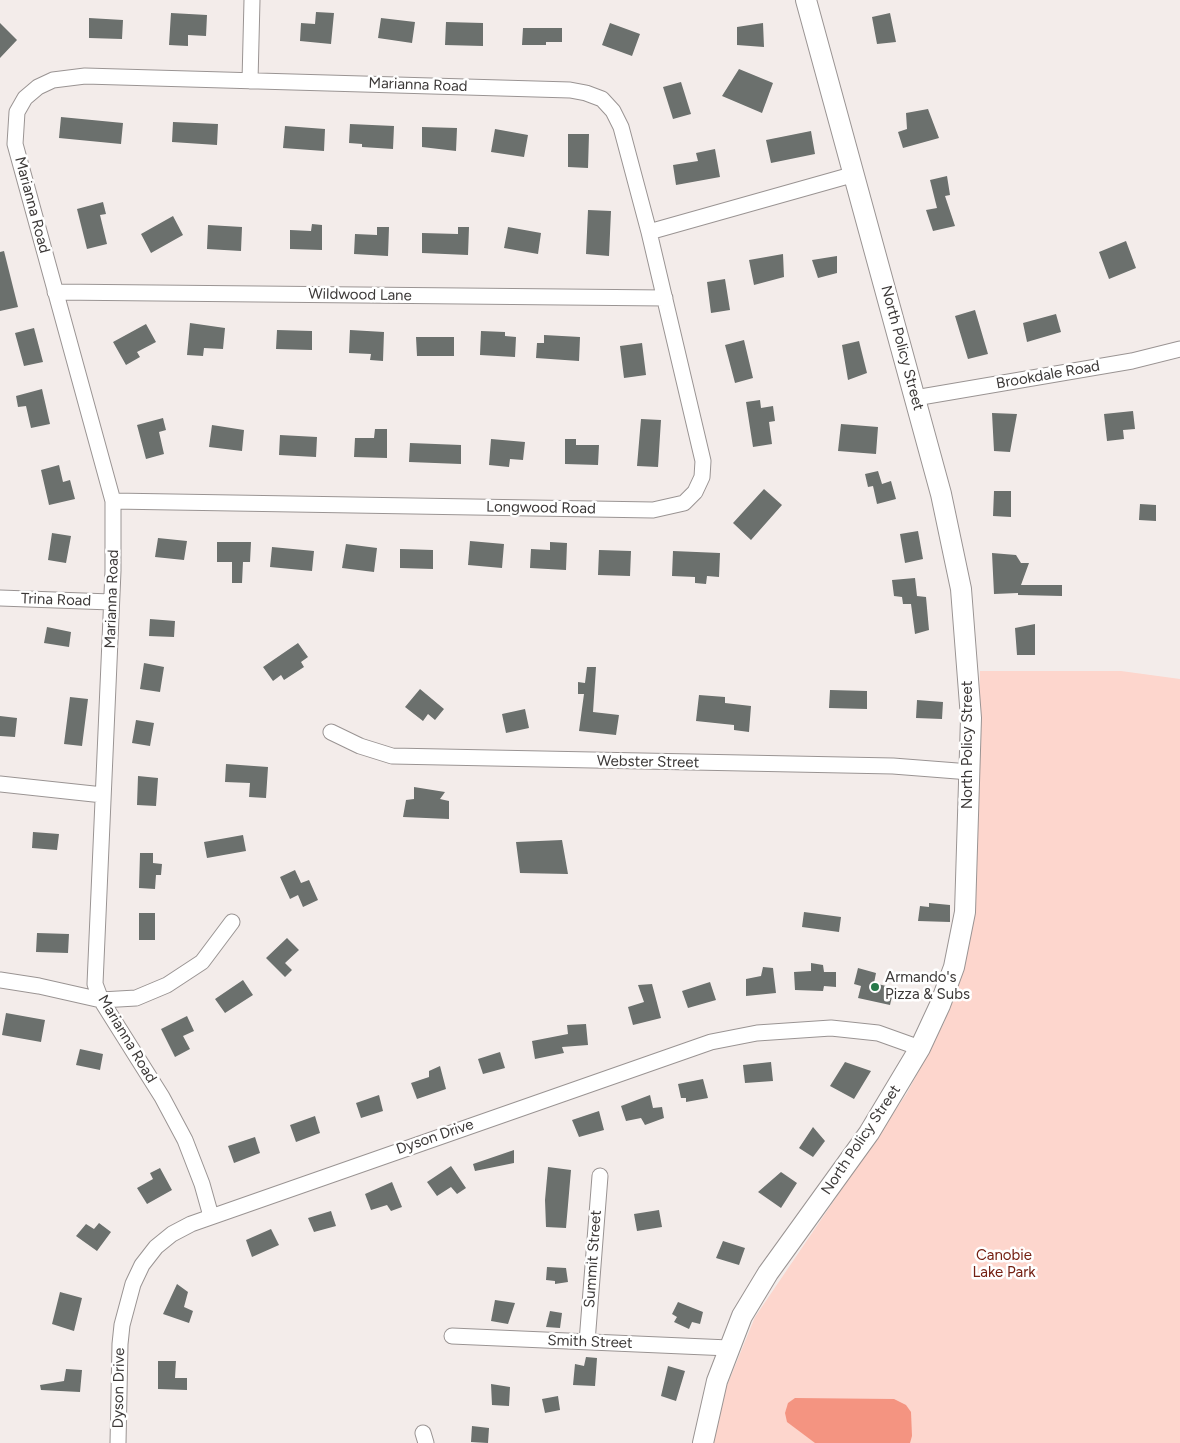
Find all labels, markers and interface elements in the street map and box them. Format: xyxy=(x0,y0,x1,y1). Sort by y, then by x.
street label: Marianna Road xyxy=(368,74,468,96)
street label: Marianna Road xyxy=(10,155,54,255)
street label: North Policy Street xyxy=(877,284,927,412)
street label: Wildwood Lane xyxy=(308,285,412,305)
street label: Brookdale Road xyxy=(995,357,1101,393)
street label: Longwood Road xyxy=(486,498,596,518)
street label: Marianna Road xyxy=(101,549,123,649)
street label: Trina Road xyxy=(21,590,91,610)
street label: North Policy Street xyxy=(959,681,977,809)
street label: Webster Street xyxy=(597,752,699,772)
place label: Armando's Pizza & Subs xyxy=(885,969,970,1004)
marker: Armando's Pizza & Subs xyxy=(869,981,881,993)
street label: Marianna Road xyxy=(94,992,160,1086)
street label: North Policy Street xyxy=(818,1082,904,1198)
street label: Dyson Drive xyxy=(394,1115,476,1159)
street label: Summit Street xyxy=(581,1210,605,1308)
park label: Canobie Lake Park xyxy=(973,1247,1035,1282)
street label: Smith Street xyxy=(547,1332,633,1352)
street label: Dyson Drive xyxy=(109,1348,129,1428)

